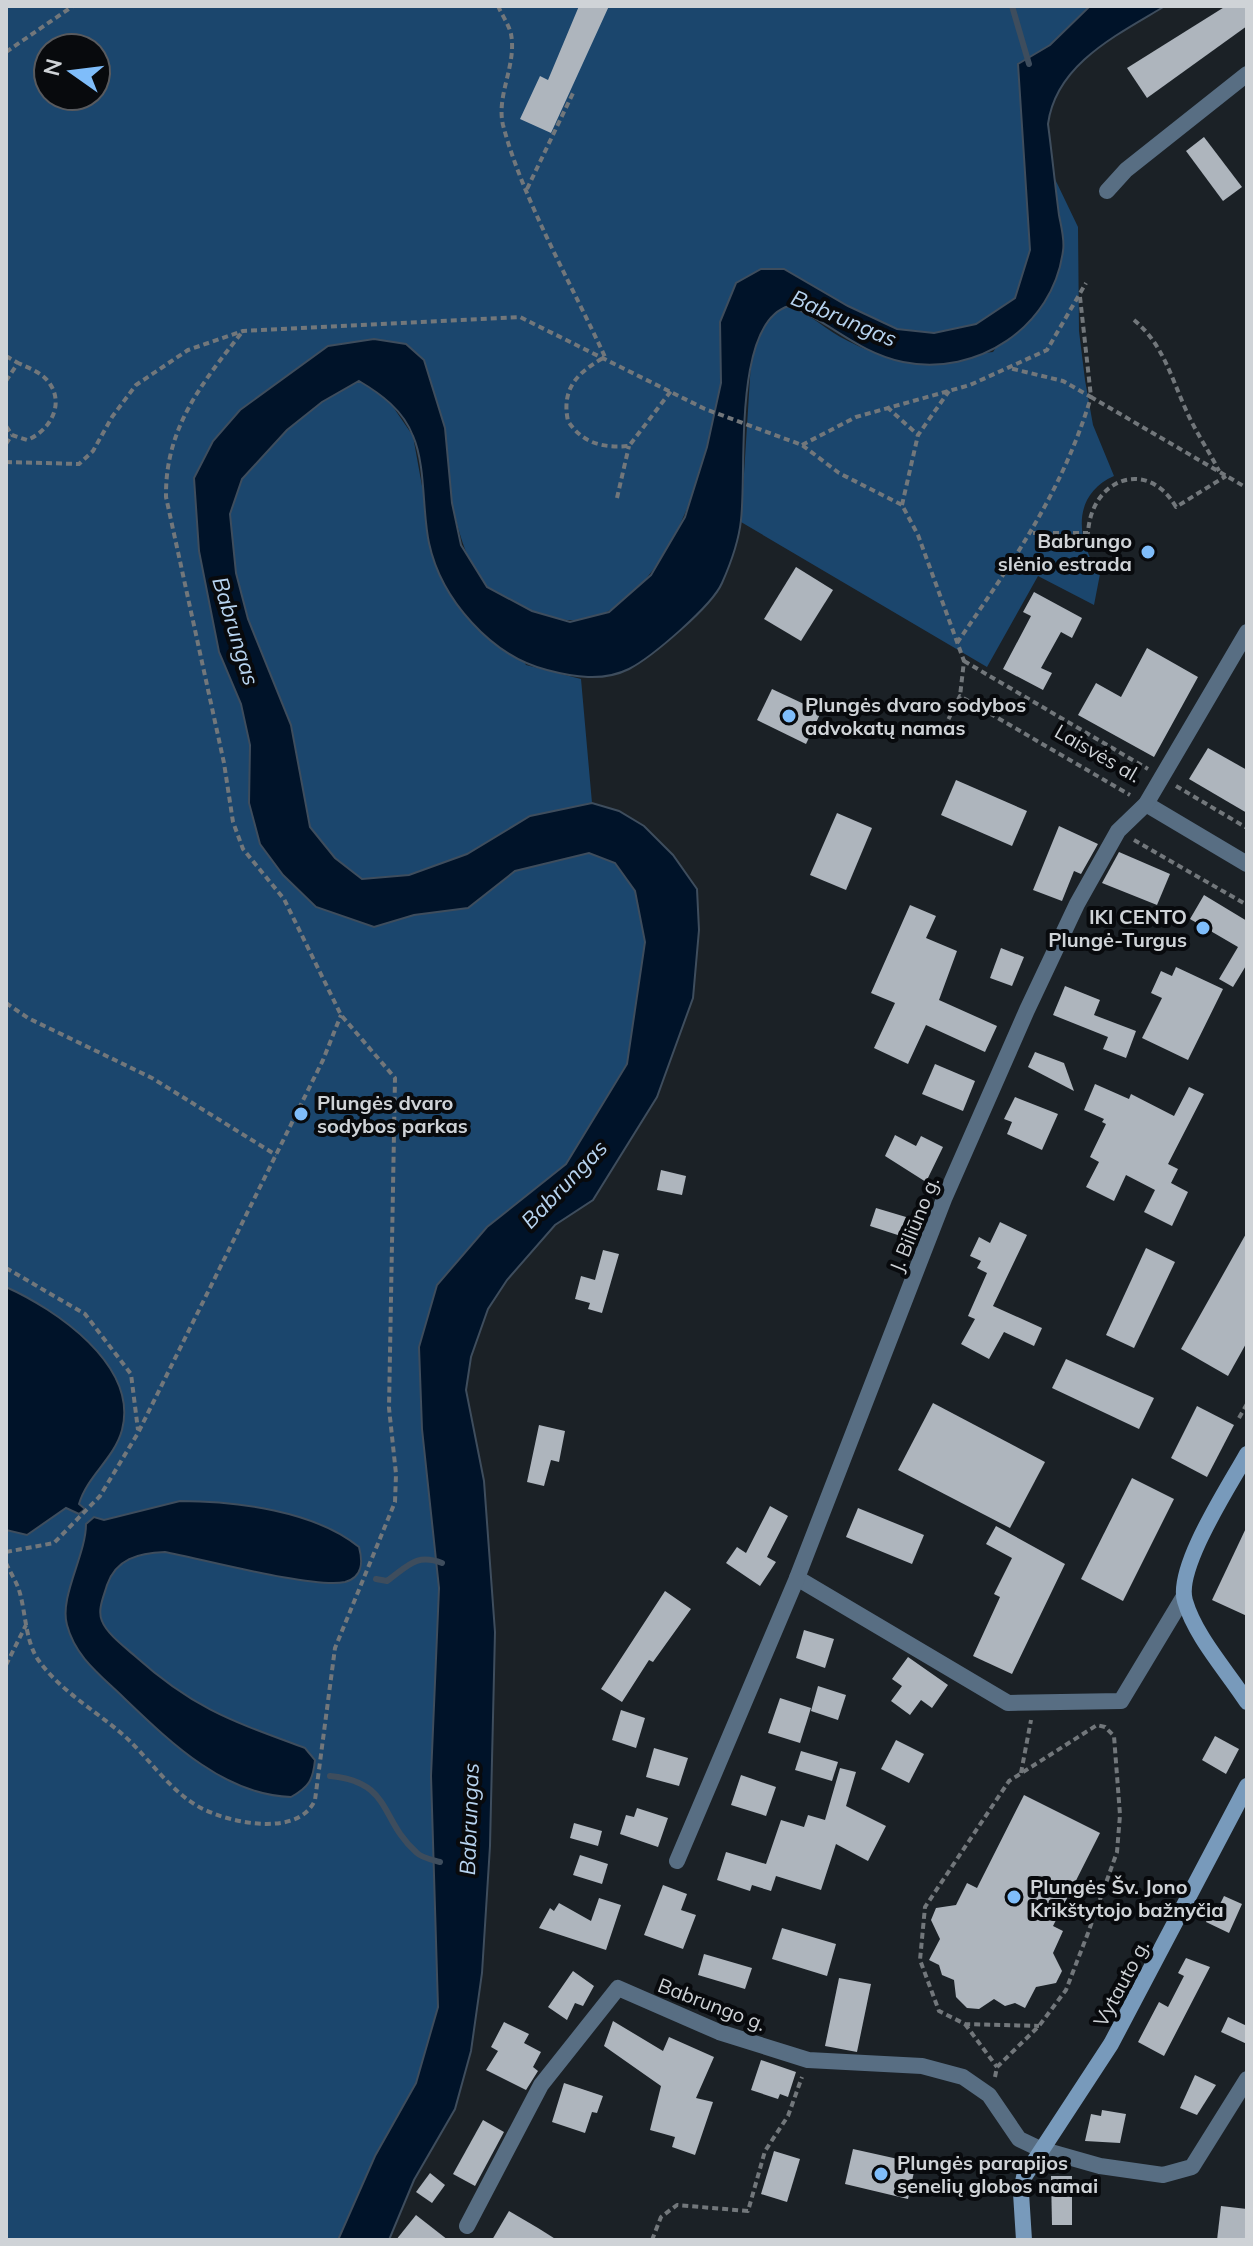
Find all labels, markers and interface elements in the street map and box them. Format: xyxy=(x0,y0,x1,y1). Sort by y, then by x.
north arrow xyxy=(32,32,112,112)
text: N xyxy=(37,56,68,79)
water label: Babrungas xyxy=(787,283,901,353)
place label: Babrungo slėnio estrada xyxy=(998,528,1132,576)
marker: Babrungo slėnio estrada xyxy=(1139,543,1157,561)
water label: Babrungas xyxy=(206,573,266,689)
place label: Plungės dvaro sodybos advokatų namas xyxy=(805,692,1026,740)
marker: Plungės dvaro sodybos advokatų namas xyxy=(780,707,798,725)
street label: Laisvės al. xyxy=(1051,718,1145,788)
place label: IKI CENTO Plungė-Turgus xyxy=(1048,904,1187,952)
marker: IKI CENTO Plungė-Turgus xyxy=(1194,919,1212,937)
place label: Plungės dvaro sodybos parkas xyxy=(317,1090,468,1138)
marker: Plungės dvaro sodybos parkas xyxy=(292,1105,310,1123)
water label: Babrungas xyxy=(515,1134,613,1234)
street label: J. Biliūno g. xyxy=(884,1173,944,1275)
water label: Babrungas xyxy=(453,1762,485,1876)
place label: Plungės Šv. Jono Krikštytojo bažnyčia xyxy=(1030,1874,1224,1922)
marker: Plungės Šv. Jono Krikštytojo bažnyčia xyxy=(1005,1888,1023,1906)
street label: Vytauto g. xyxy=(1088,1935,1154,2031)
street label: Babrungo g. xyxy=(655,1972,769,2036)
place label: Plungės parapijos senelių globos namai xyxy=(897,2150,1098,2198)
marker: Plungės parapijos senelių globos namai xyxy=(872,2165,890,2183)

